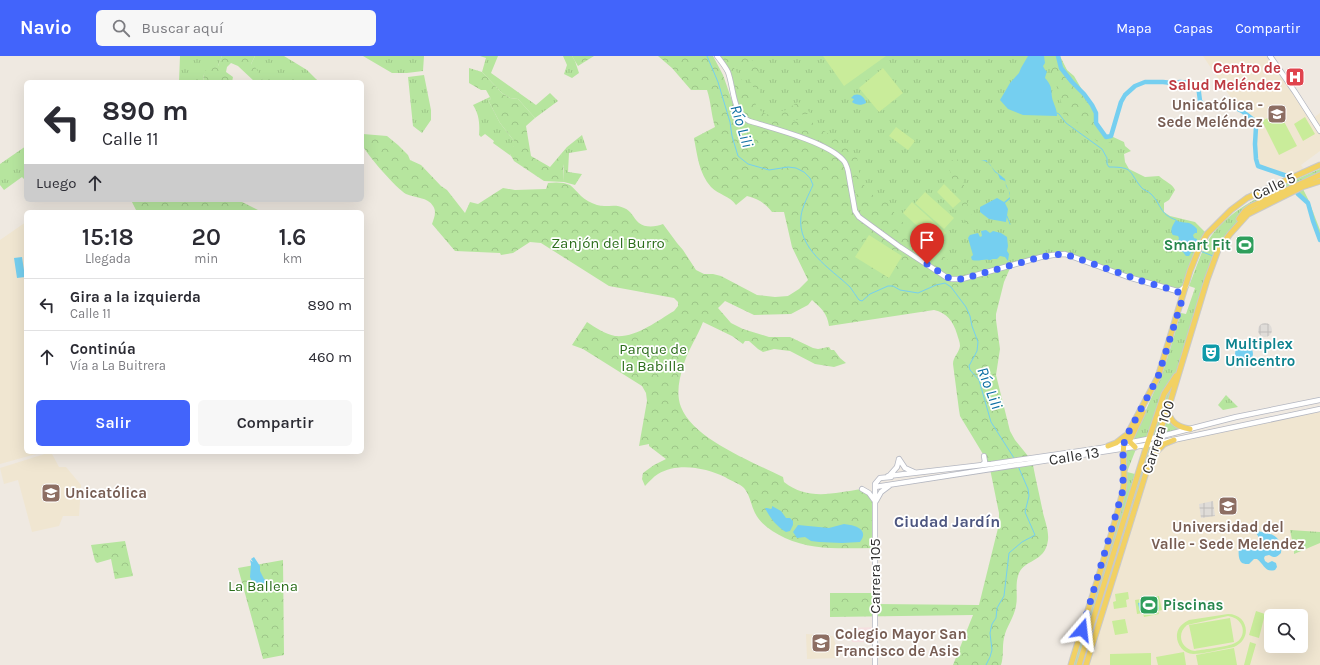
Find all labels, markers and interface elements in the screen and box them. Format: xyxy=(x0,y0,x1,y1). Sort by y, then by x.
search box xyxy=(96,10,376,46)
text: Navio xyxy=(20,17,72,39)
icon: search xyxy=(110,17,132,39)
text: Buscar aquí xyxy=(142,19,223,37)
text: Mapa xyxy=(1116,20,1152,37)
text: Capas xyxy=(1174,20,1213,37)
text: Compartir xyxy=(1235,20,1300,37)
place label: Centro de Salud Meléndez xyxy=(1168,59,1281,94)
hospital icon: Centro de Salud Meléndez xyxy=(1284,66,1306,88)
text: 890 m xyxy=(102,94,189,127)
icon: left xyxy=(36,96,88,148)
place label: Unicatólica - Sede Meléndez xyxy=(1157,96,1263,131)
water label: Río Lili xyxy=(727,102,757,150)
school or university icon: Unicatólica - Sede Meléndez xyxy=(1266,103,1288,125)
text: Calle 11 xyxy=(102,128,158,150)
street label: Calle 5 xyxy=(1250,168,1298,204)
icon: ahead xyxy=(84,172,106,194)
text: Luego xyxy=(36,174,76,192)
text: 15:18 xyxy=(82,223,134,251)
text: 20 xyxy=(192,223,221,251)
text: 1.6 xyxy=(279,223,306,251)
pin xyxy=(910,223,944,264)
icon: arrive xyxy=(916,229,938,251)
park label: Zanjón del Burro xyxy=(551,234,665,252)
sports icon: Smart Fit xyxy=(1234,234,1256,256)
place label: Smart Fit xyxy=(1164,236,1231,254)
text: Llegada xyxy=(85,251,131,266)
text: min xyxy=(194,251,218,266)
text: km xyxy=(283,251,302,266)
text: Gira a la izquierda xyxy=(70,288,201,306)
icon: left xyxy=(36,294,58,316)
text: 890 m xyxy=(308,296,352,314)
text: Calle 11 xyxy=(70,306,111,321)
place label: Multiplex Unicentro xyxy=(1225,335,1295,370)
text: Continúa xyxy=(70,340,136,358)
park label: Parque de la Babilla xyxy=(619,340,687,375)
theatre icon: Multiplex Unicentro xyxy=(1200,342,1222,364)
icon: ahead xyxy=(36,346,58,368)
text: 460 m xyxy=(309,348,352,366)
text: Vía a La Buitrera xyxy=(70,358,166,373)
water label: Río Lili xyxy=(973,364,1007,412)
street label: Carrera 100 xyxy=(1138,398,1178,476)
button: Salir xyxy=(36,400,190,446)
button: Compartir xyxy=(198,400,352,446)
street label: Calle 13 xyxy=(1047,443,1101,469)
school or university icon: Unicatólica xyxy=(40,482,62,504)
place label: Unicatólica xyxy=(65,484,147,502)
school or university icon: Universidad del Valle - Sede Melendez xyxy=(1217,495,1239,517)
district label: Ciudad Jardín xyxy=(894,512,1000,531)
place label: Universidad del Valle - Sede Melendez xyxy=(1151,518,1305,553)
street label: Carrera 105 xyxy=(866,538,884,614)
park label: La Ballena xyxy=(228,577,298,595)
sports icon: Piscinas xyxy=(1138,594,1160,616)
place label: Piscinas xyxy=(1163,596,1224,614)
position arrow xyxy=(1061,609,1103,651)
map controls xyxy=(1264,609,1308,653)
button: search xyxy=(1264,609,1308,653)
place label: Colegio Mayor San Francisco de Asis xyxy=(835,625,967,660)
school or university icon: Colegio Mayor San Francisco de Asis xyxy=(810,632,832,654)

